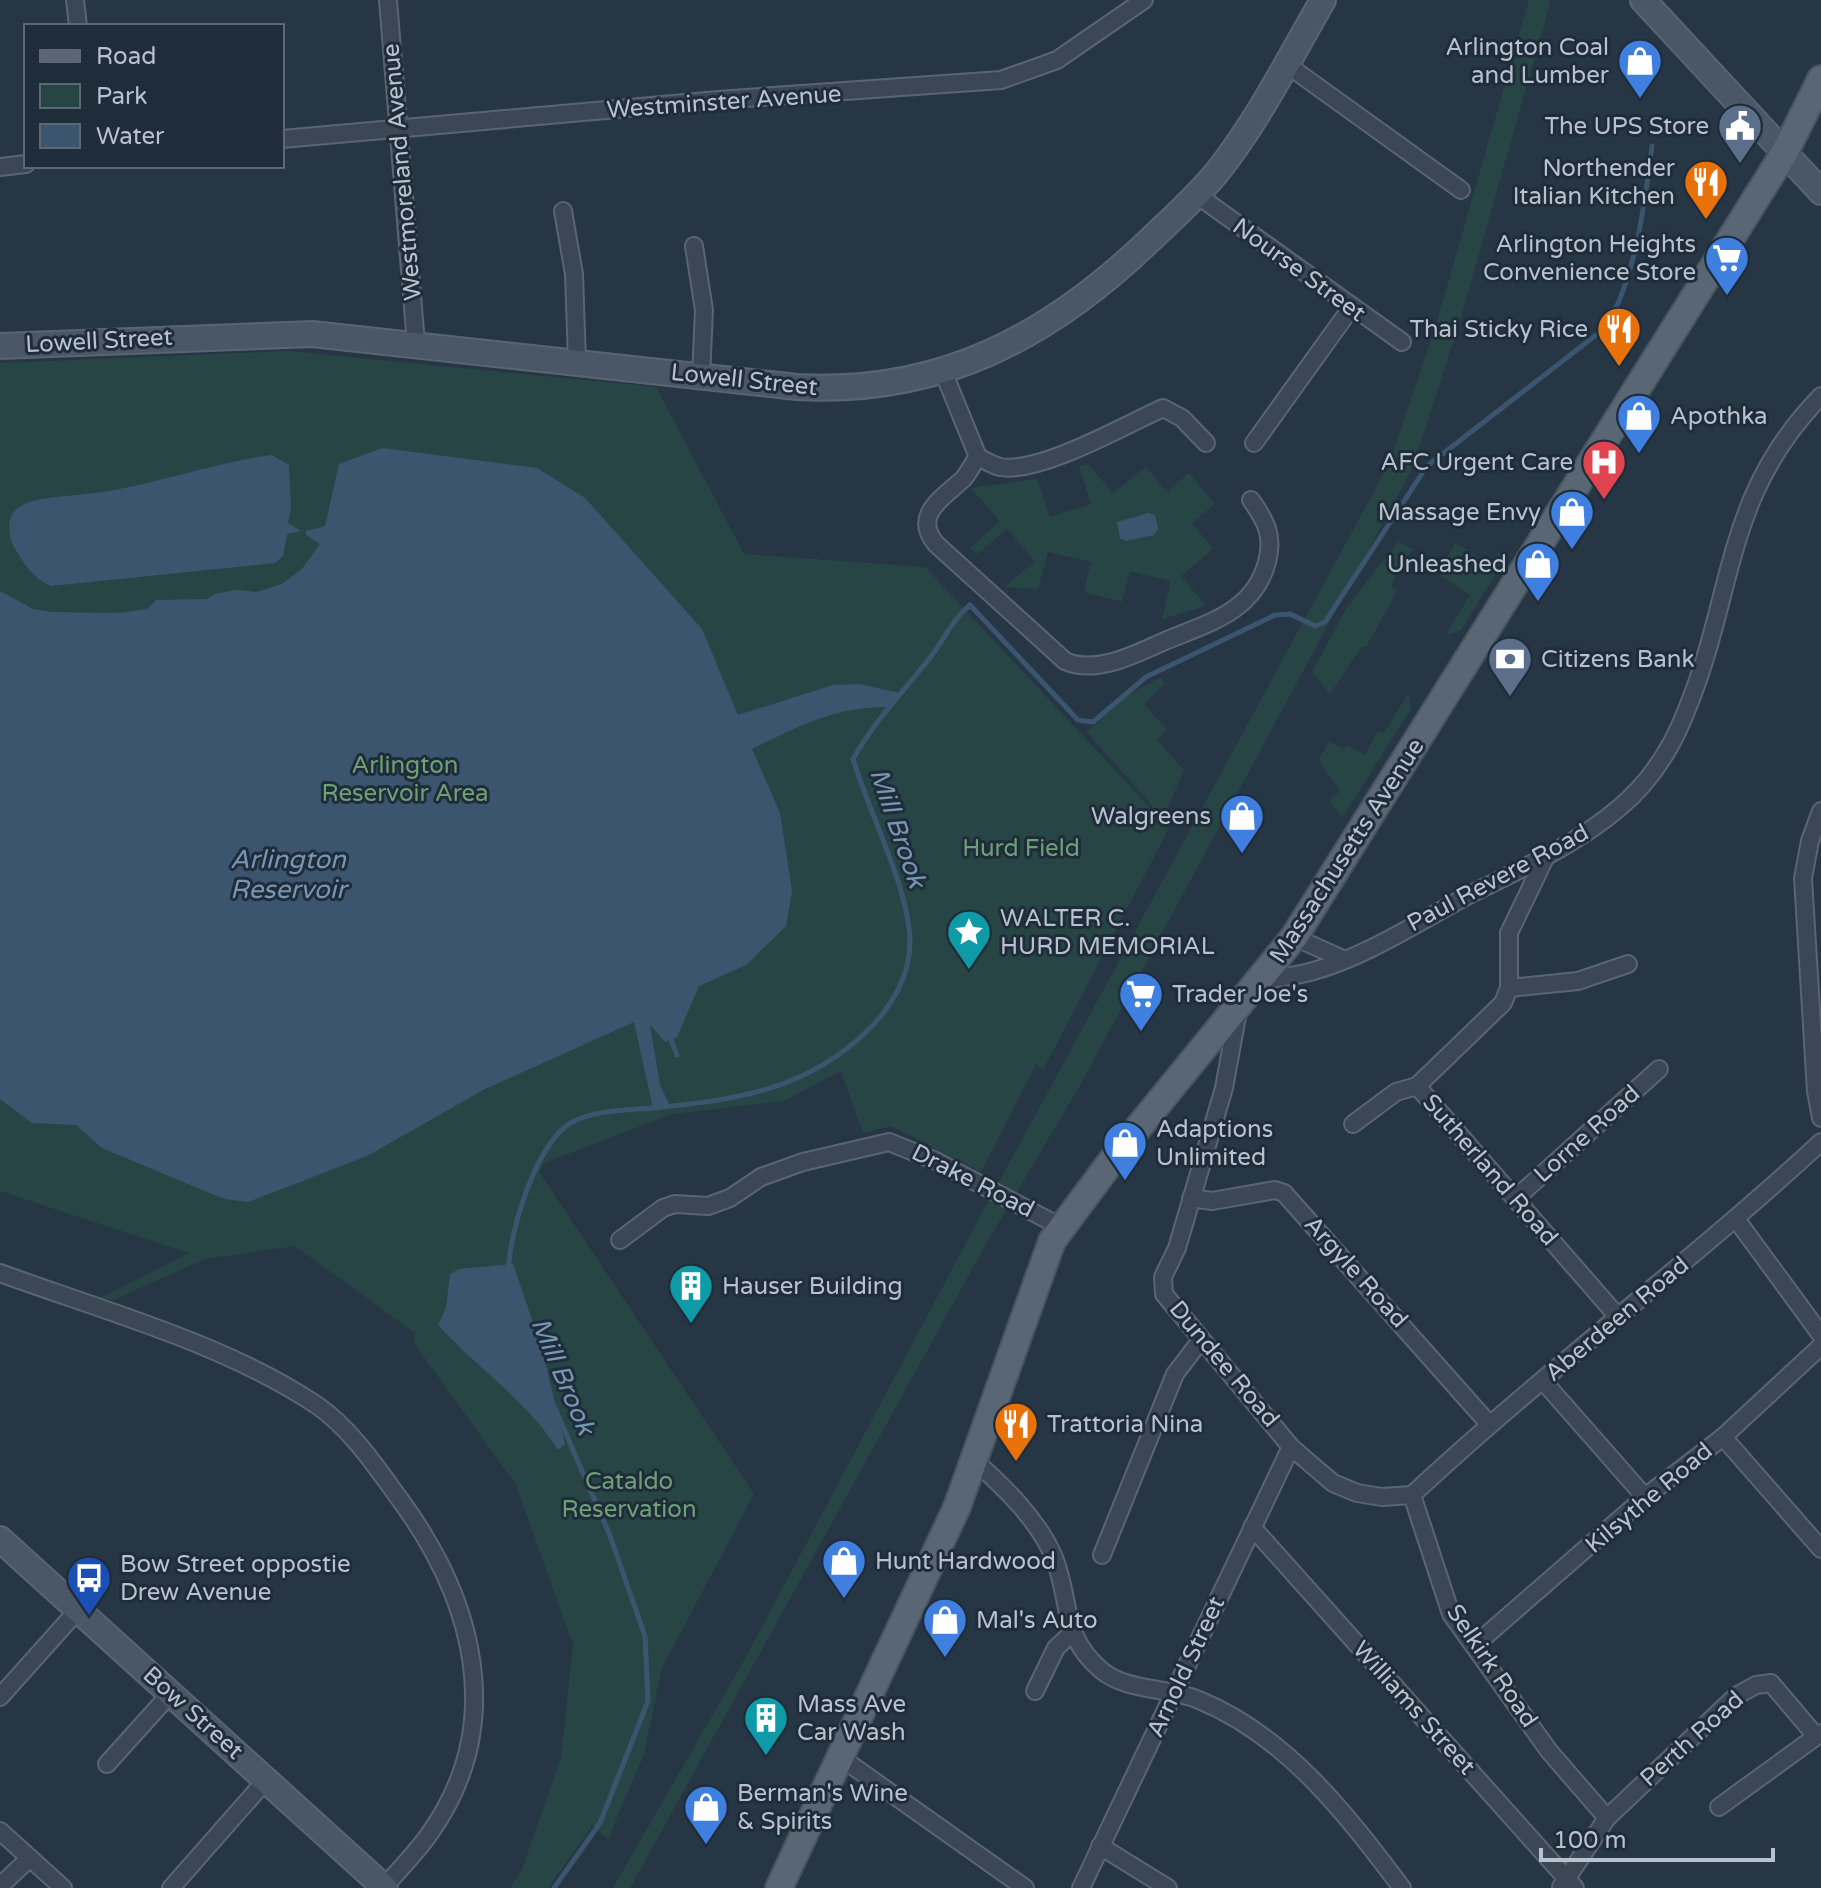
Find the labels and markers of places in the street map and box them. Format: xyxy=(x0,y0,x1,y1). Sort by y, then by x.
place label: Arlington Coal and Lumber xyxy=(1446,33,1610,90)
shop icon: Arlington Coal and Lumber xyxy=(1616,37,1664,100)
public building icon: The UPS Store xyxy=(1716,102,1764,165)
place label: The UPS Store xyxy=(1544,112,1709,141)
place label: Northender Italian Kitchen xyxy=(1513,154,1676,211)
restaurant icon: Northender Italian Kitchen xyxy=(1682,158,1730,221)
place label: Arlington Heights Convenience Store xyxy=(1483,230,1696,287)
supermarket icon: Arlington Heights Convenience Store xyxy=(1703,234,1751,297)
restaurant icon: Thai Sticky Rice xyxy=(1595,305,1643,368)
place label: Thai Sticky Rice xyxy=(1409,315,1588,344)
shop icon: Apothka xyxy=(1615,392,1663,455)
place label: Apothka xyxy=(1670,402,1768,431)
hospital icon: AFC Urgent Care xyxy=(1580,438,1628,501)
place label: AFC Urgent Care xyxy=(1380,448,1573,477)
shop icon: Massage Envy xyxy=(1548,488,1596,551)
place label: Massage Envy xyxy=(1378,498,1541,527)
shop icon: Unleashed xyxy=(1514,540,1562,603)
place label: Unleashed xyxy=(1387,550,1507,579)
bank icon: Citizens Bank xyxy=(1486,635,1534,698)
place label: Citizens Bank xyxy=(1541,645,1695,674)
shop icon: Walgreens xyxy=(1218,792,1266,855)
place label: Walgreens xyxy=(1091,802,1211,831)
place label: WALTER C. HURD MEMORIAL xyxy=(1000,904,1215,961)
place icon: WALTER C. HURD MEMORIAL xyxy=(945,908,993,971)
supermarket icon: Trader Joe's xyxy=(1117,970,1165,1033)
place label: Trader Joe's xyxy=(1172,980,1308,1009)
place label: Adaptions Unlimited xyxy=(1156,1115,1273,1172)
shop icon: Adaptions Unlimited xyxy=(1101,1119,1149,1182)
building icon: Hauser Building xyxy=(667,1262,715,1325)
place label: Hauser Building xyxy=(722,1272,903,1301)
restaurant icon: Trattoria Nina xyxy=(992,1400,1040,1463)
place label: Trattoria Nina xyxy=(1047,1410,1203,1439)
shop icon: Hunt Hardwood xyxy=(820,1537,868,1600)
place label: Hunt Hardwood xyxy=(875,1547,1056,1576)
place label: Bow Street oppostie Drew Avenue xyxy=(120,1550,351,1607)
bus stop icon: Bow Street oppostie Drew Avenue xyxy=(65,1554,113,1617)
shop icon: Mal's Auto xyxy=(921,1596,969,1659)
place label: Mal's Auto xyxy=(976,1606,1098,1635)
place label: Mass Ave Car Wash xyxy=(797,1690,906,1747)
building icon: Mass Ave Car Wash xyxy=(742,1694,790,1757)
place label: Berman's Wine & Spirits xyxy=(737,1779,908,1836)
shop icon: Berman's Wine & Spirits xyxy=(682,1783,730,1846)

